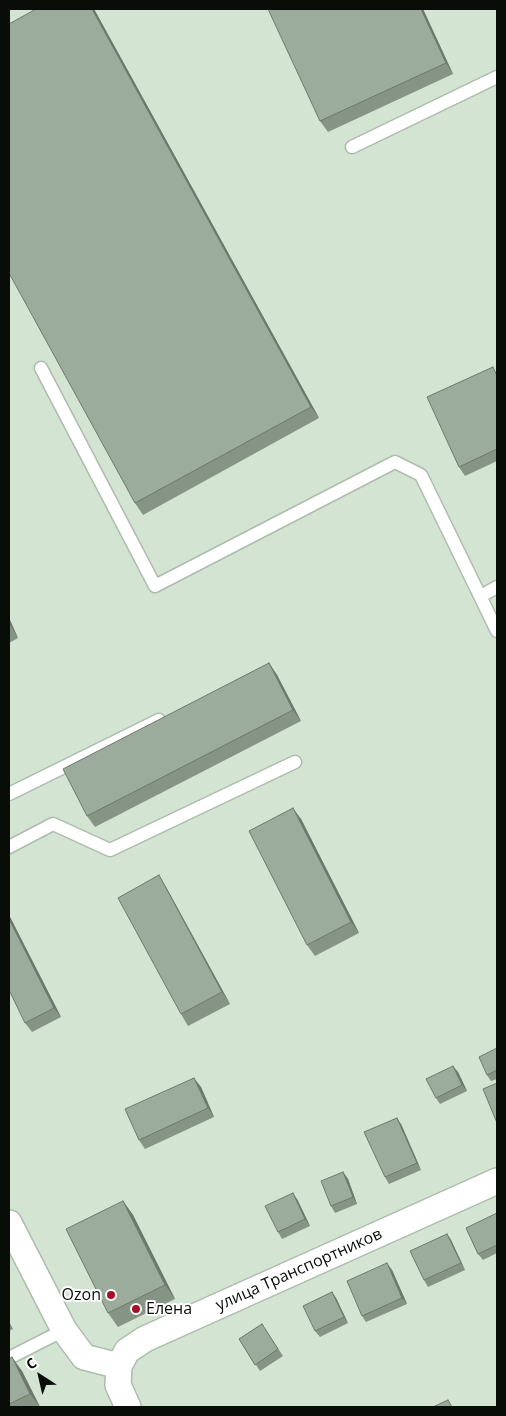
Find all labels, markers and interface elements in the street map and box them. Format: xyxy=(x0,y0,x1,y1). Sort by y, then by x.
street label: улица Транспортников xyxy=(213,1225,385,1315)
place label: Ozon xyxy=(62,1285,101,1305)
marker: Ozon xyxy=(105,1289,117,1301)
place label: Елена xyxy=(146,1299,192,1319)
marker: Елена xyxy=(130,1303,142,1315)
north arrow xyxy=(15,1351,65,1401)
text: С xyxy=(22,1353,40,1374)

